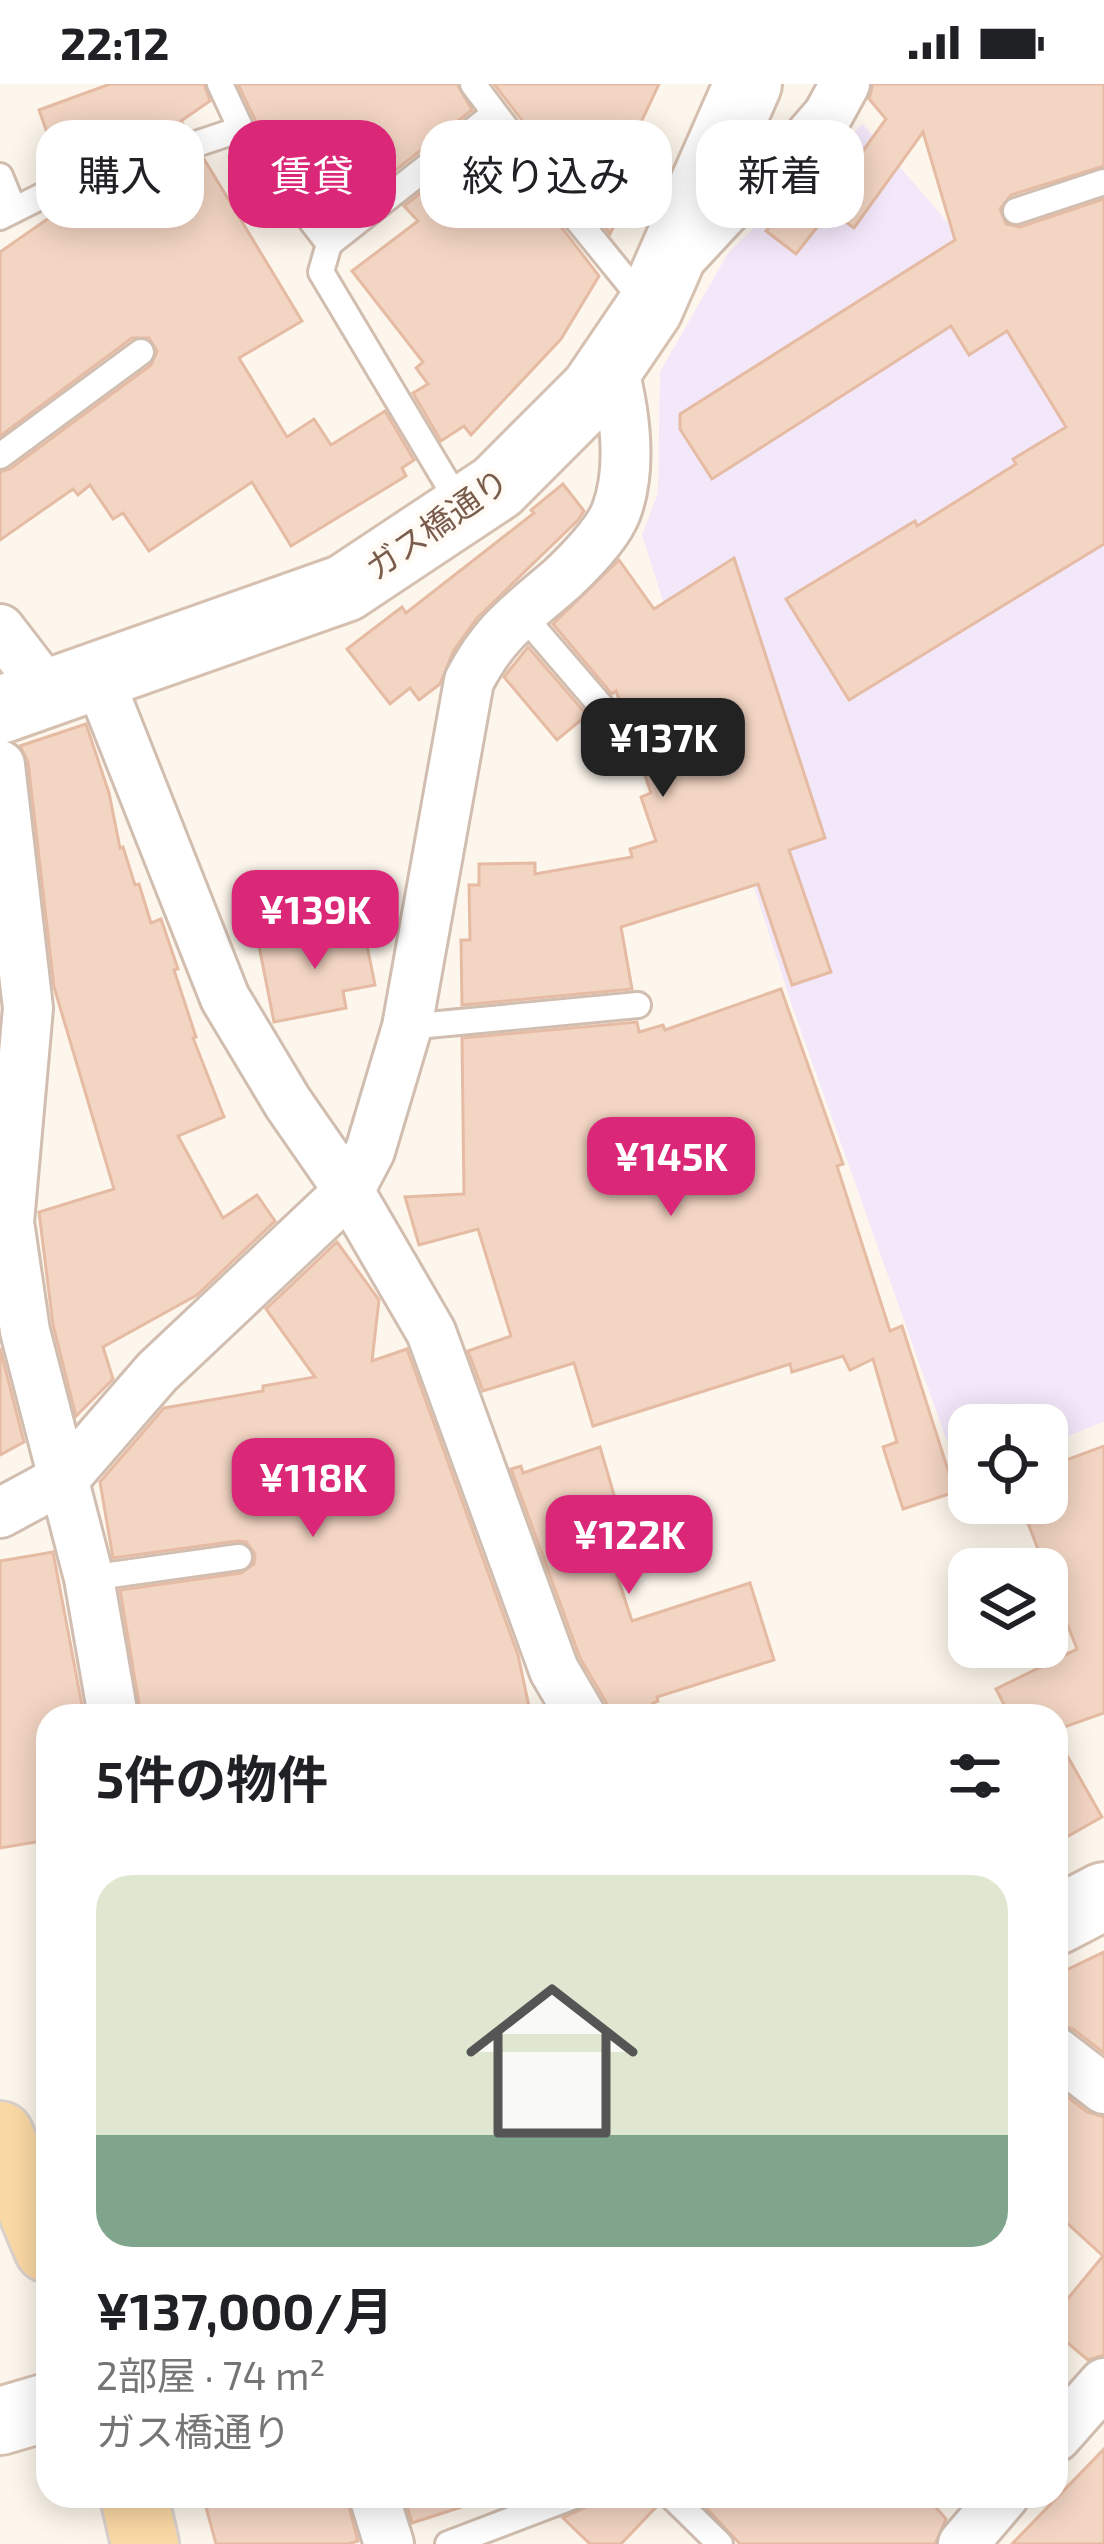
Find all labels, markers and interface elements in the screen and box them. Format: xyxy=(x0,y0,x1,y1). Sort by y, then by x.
text: 22:12 xyxy=(60,15,169,69)
chip: 購入 xyxy=(36,120,204,228)
chip: 賃貸 xyxy=(228,120,396,228)
chip: 絞り込み xyxy=(420,120,672,228)
chip: 新着 xyxy=(696,120,864,228)
street label: ガス橋通り xyxy=(357,459,515,587)
pin: ¥137K xyxy=(579,698,747,800)
text: ¥137K xyxy=(608,713,718,760)
pin: ¥139K xyxy=(231,870,399,972)
text: ¥139K xyxy=(259,885,371,932)
pin: ¥145K xyxy=(587,1117,755,1219)
text: ¥145K xyxy=(614,1132,728,1179)
map controls xyxy=(948,1404,1068,1668)
button: locate xyxy=(948,1404,1068,1524)
pin: ¥118K xyxy=(229,1438,397,1540)
text: ¥118K xyxy=(259,1453,367,1500)
pin: ¥122K xyxy=(545,1495,713,1597)
text: ¥122K xyxy=(573,1510,685,1557)
button: layers xyxy=(948,1548,1068,1668)
icon: filters xyxy=(942,1743,1008,1809)
text: 5件の物件 xyxy=(96,1747,328,1808)
icon: home xyxy=(444,1953,660,2169)
text: ¥137,000/月 xyxy=(96,2279,394,2340)
text: 2部屋 · 74 m² xyxy=(96,2351,325,2398)
text: ガス橋通り xyxy=(96,2407,291,2454)

